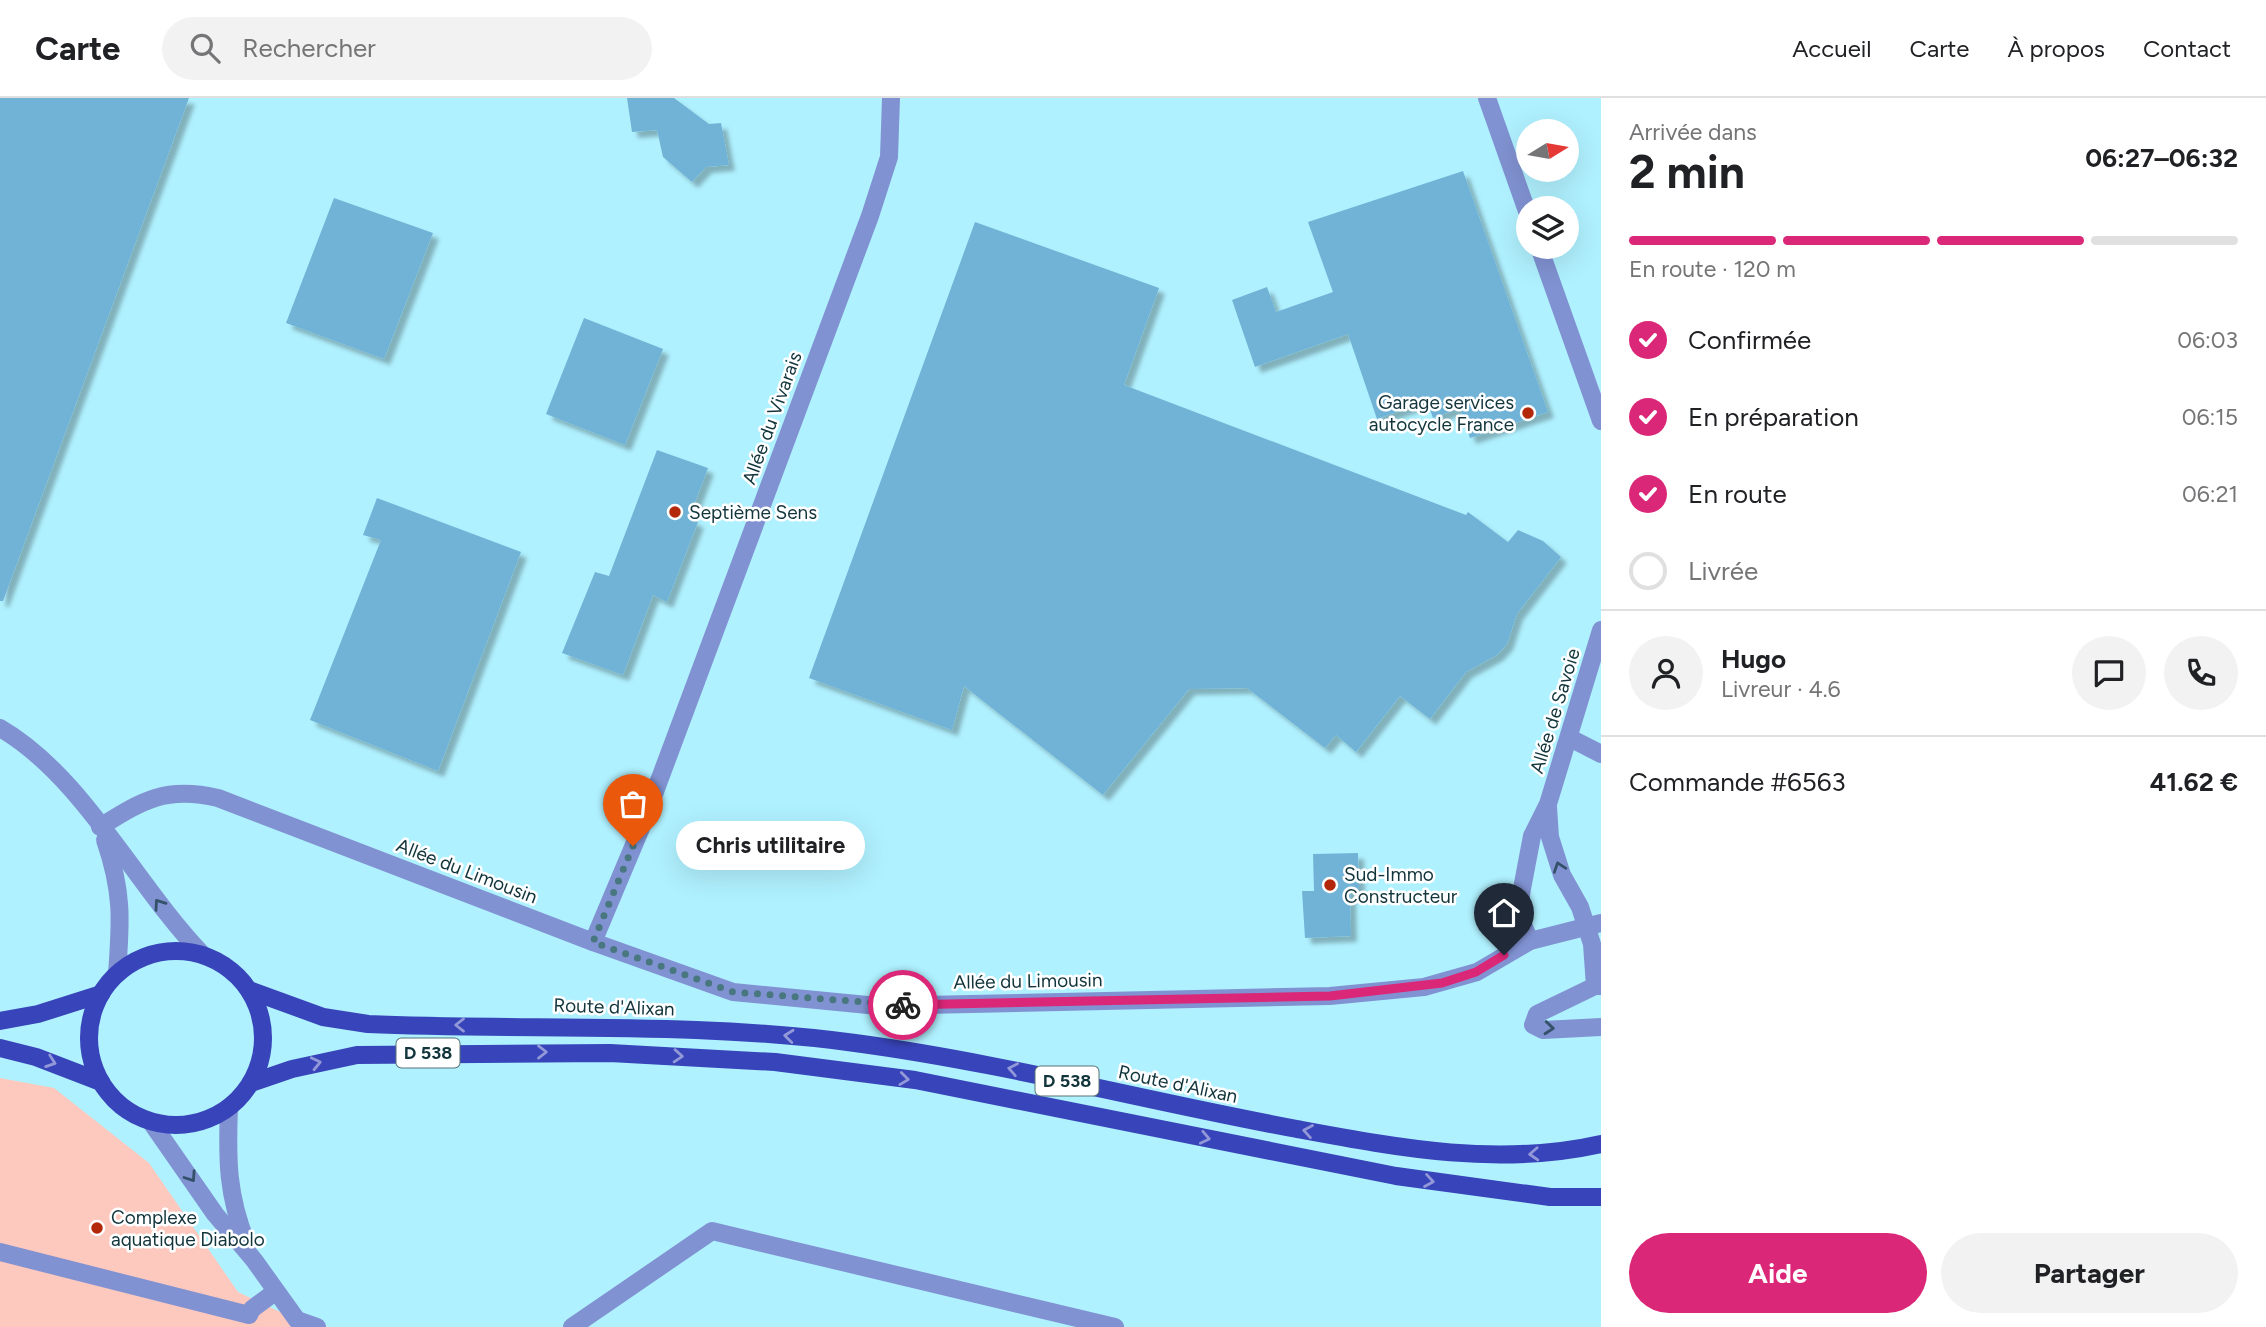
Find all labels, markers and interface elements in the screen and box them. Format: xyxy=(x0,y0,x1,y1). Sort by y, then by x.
search box xyxy=(162,17,652,80)
text: Carte xyxy=(35,29,120,68)
icon: search xyxy=(186,29,224,67)
text: Rechercher xyxy=(242,32,376,64)
text: Accueil xyxy=(1792,34,1872,63)
text: Carte xyxy=(1910,34,1969,63)
text: À propos xyxy=(2007,34,2105,63)
text: Contact xyxy=(2143,34,2231,63)
text: Arrivée dans xyxy=(1629,118,1757,146)
north arrow xyxy=(1516,119,1578,182)
map controls xyxy=(1516,119,1579,259)
text: 06:27–06:32 xyxy=(2085,142,2238,174)
text: 2 min xyxy=(1629,144,1745,200)
button: layers xyxy=(1516,196,1579,259)
text: En route · 120 m xyxy=(1629,255,1796,283)
icon: check xyxy=(1629,321,1667,359)
text: Confirmée xyxy=(1688,324,1811,356)
text: 06:03 xyxy=(2177,326,2238,354)
street label: Allée du Vivarais xyxy=(737,348,807,487)
place label: Garage services autocycle France xyxy=(1369,391,1514,436)
icon: check xyxy=(1629,398,1667,436)
text: En préparation xyxy=(1688,401,1859,433)
text: 06:15 xyxy=(2182,403,2238,431)
marker: Garage services autocycle France xyxy=(1520,405,1536,421)
icon: check xyxy=(1629,475,1667,513)
text: En route xyxy=(1688,478,1787,510)
text: 06:21 xyxy=(2182,480,2238,508)
place label: Septième Sens xyxy=(689,501,817,524)
marker: Septième Sens xyxy=(667,504,683,520)
text: Livrée xyxy=(1688,555,1758,587)
button: person xyxy=(1629,636,1703,710)
button: chat xyxy=(2072,636,2146,710)
button: phone xyxy=(2164,636,2238,710)
text: Hugo xyxy=(1721,643,1786,675)
street label: Allée de Savoie xyxy=(1525,646,1585,776)
text: Livreur · 4.6 xyxy=(1721,675,1841,703)
text: Commande #6563 xyxy=(1629,766,1846,798)
text: 41.62 € xyxy=(2150,766,2238,798)
pin xyxy=(603,774,663,846)
icon: bag xyxy=(614,785,652,823)
callout: Chris utilitaire xyxy=(675,822,864,870)
text: Chris utilitaire xyxy=(696,831,845,859)
street label: Allée du Limousin xyxy=(393,834,541,908)
one-way arrow xyxy=(1553,861,1568,873)
place label: Sud-Immo Constructeur xyxy=(1344,863,1458,908)
marker: Sud-Immo Constructeur xyxy=(1322,877,1338,893)
pin xyxy=(1474,883,1534,955)
icon: home xyxy=(1485,894,1523,932)
one-way arrow xyxy=(154,899,167,912)
street label: Allée du Limousin xyxy=(953,968,1103,994)
courier xyxy=(868,970,938,1040)
icon: bike xyxy=(884,986,922,1024)
street label: Route d'Alixan xyxy=(553,993,675,1021)
one-way arrow xyxy=(455,1017,466,1032)
one-way arrow xyxy=(1543,1020,1554,1035)
one-way arrow xyxy=(783,1029,794,1044)
road number: D 538 xyxy=(396,1038,460,1068)
one-way arrow xyxy=(538,1044,548,1060)
one-way arrow xyxy=(673,1048,684,1063)
one-way arrow xyxy=(45,1054,57,1068)
one-way arrow xyxy=(310,1057,322,1071)
street label: Route d'Alixan xyxy=(1116,1060,1240,1108)
one-way arrow xyxy=(1008,1063,1020,1078)
road number: D 538 xyxy=(1036,1066,1098,1096)
one-way arrow xyxy=(899,1071,910,1086)
one-way arrow xyxy=(1302,1124,1314,1139)
one-way arrow xyxy=(1199,1129,1211,1144)
one-way arrow xyxy=(1528,1147,1539,1162)
one-way arrow xyxy=(183,1170,196,1183)
one-way arrow xyxy=(1423,1174,1435,1189)
place label: Complexe aquatique Diabolo xyxy=(111,1206,265,1251)
marker: Complexe aquatique Diabolo xyxy=(89,1220,105,1236)
button: Aide xyxy=(1629,1233,1927,1313)
button: Partager xyxy=(1941,1233,2238,1313)

